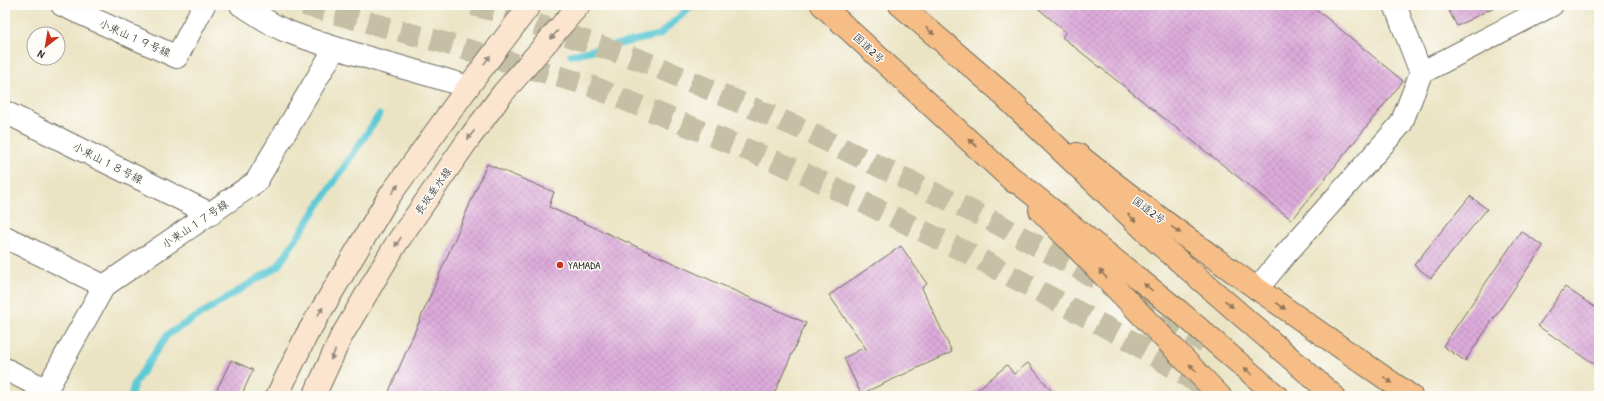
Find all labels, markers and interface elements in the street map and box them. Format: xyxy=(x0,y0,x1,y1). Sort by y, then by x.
street label: 小束山１９号線 xyxy=(97,16,173,60)
north arrow xyxy=(26,26,66,66)
one-way arrow xyxy=(924,26,935,35)
one-way arrow xyxy=(549,29,558,40)
street label: 国道2号 xyxy=(850,30,888,66)
text: N xyxy=(35,47,47,62)
one-way arrow xyxy=(483,55,492,66)
one-way arrow xyxy=(467,130,476,141)
one-way arrow xyxy=(967,138,978,147)
street label: 小束山１８号線 xyxy=(71,139,145,187)
street label: 長坂垂水線 xyxy=(411,164,455,218)
one-way arrow xyxy=(391,183,399,194)
street label: 国道2号 xyxy=(1129,193,1169,227)
street label: 小束山１７号線 xyxy=(159,197,231,251)
one-way arrow xyxy=(1127,213,1137,222)
one-way arrow xyxy=(1171,226,1182,234)
one-way arrow xyxy=(394,236,401,248)
place label: YAMADA xyxy=(568,258,601,272)
marker: YAMADA xyxy=(555,260,565,270)
one-way arrow xyxy=(1098,269,1108,279)
one-way arrow xyxy=(1143,282,1154,291)
one-way arrow xyxy=(1224,299,1233,308)
one-way arrow xyxy=(1276,302,1287,310)
one-way arrow xyxy=(317,306,324,318)
one-way arrow xyxy=(330,349,336,360)
one-way arrow xyxy=(1188,363,1198,373)
one-way arrow xyxy=(1242,366,1253,375)
one-way arrow xyxy=(1383,376,1394,384)

